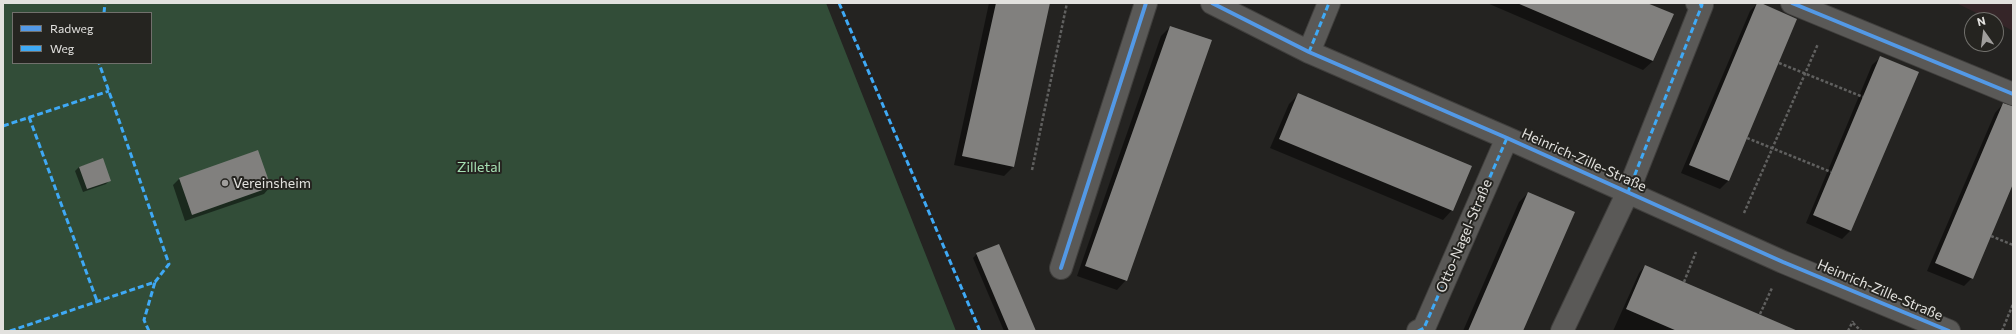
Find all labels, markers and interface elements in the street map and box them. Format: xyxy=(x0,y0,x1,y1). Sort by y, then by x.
legend xyxy=(12,12,152,64)
north arrow xyxy=(1964,12,2004,52)
text: N xyxy=(1976,14,1987,28)
text: Radweg xyxy=(50,21,93,35)
text: Weg xyxy=(50,41,74,55)
street label: Heinrich-Zille-Straße xyxy=(1519,125,1649,195)
park label: Zilletal xyxy=(457,159,501,175)
place label: Vereinsheim xyxy=(233,175,311,191)
street label: Otto-Nagel-Straße xyxy=(1432,177,1496,295)
marker: Vereinsheim xyxy=(220,178,230,188)
street label: Heinrich-Zille-Straße xyxy=(1815,256,1945,324)

